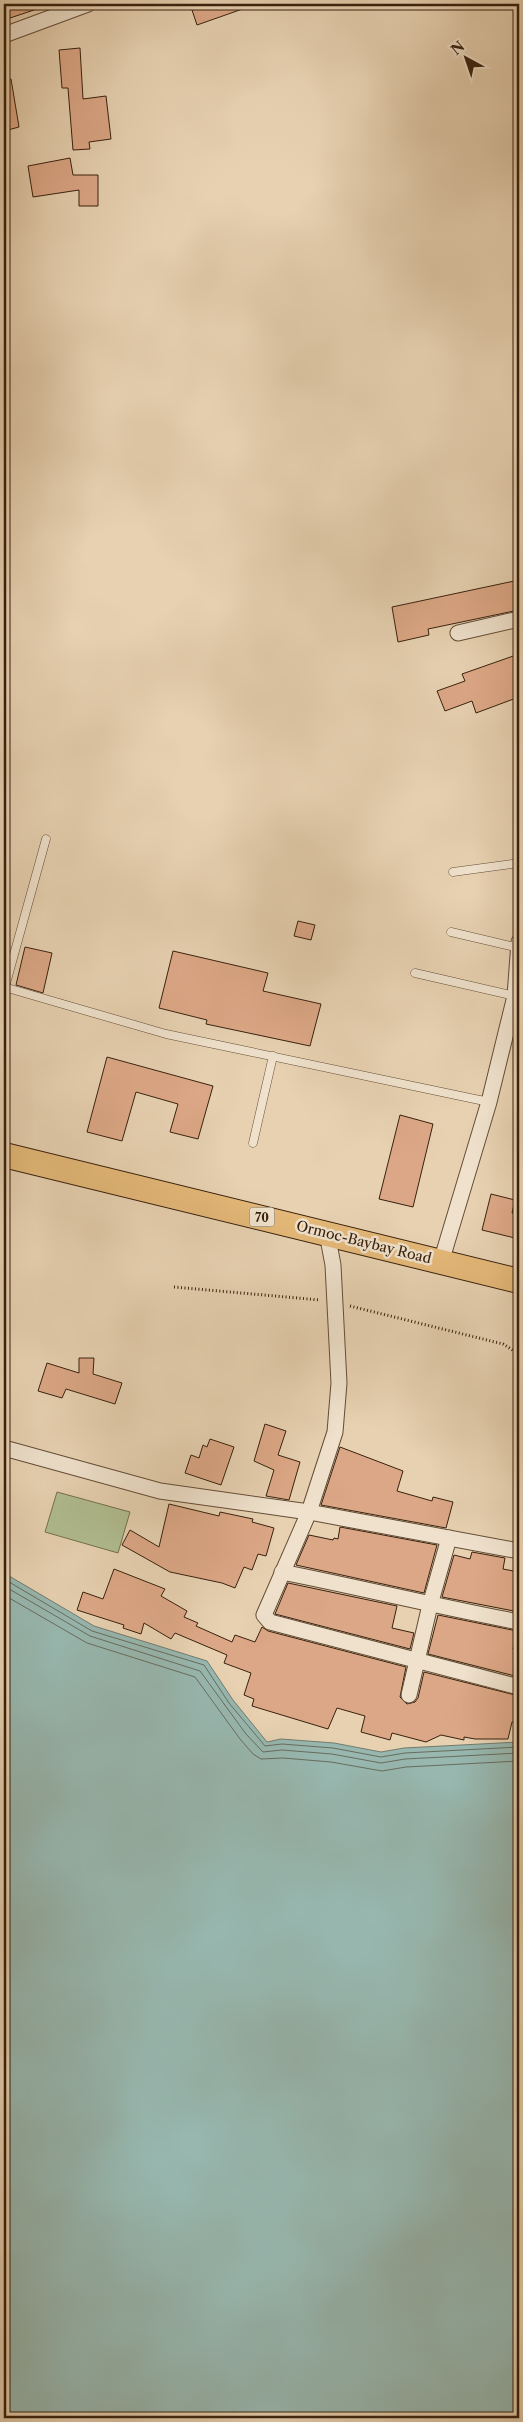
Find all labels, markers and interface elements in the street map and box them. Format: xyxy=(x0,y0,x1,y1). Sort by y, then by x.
north arrow xyxy=(440,32,490,82)
text: N xyxy=(447,37,468,59)
road number: 70 xyxy=(250,1208,274,1226)
street label: Ormoc-Baybay Road xyxy=(295,1217,434,1268)

